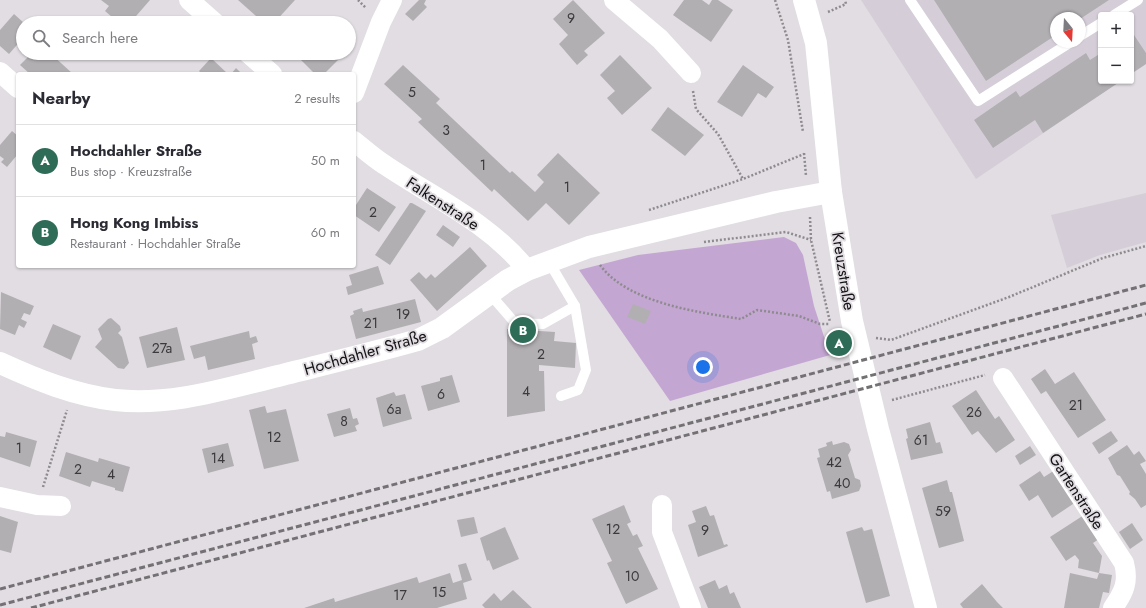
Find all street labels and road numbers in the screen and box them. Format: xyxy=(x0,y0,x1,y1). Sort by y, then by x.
street label: Falkenstraße xyxy=(402,171,484,236)
street label: Kreuzstraße xyxy=(826,230,861,312)
street label: Hochdahler Straße xyxy=(301,324,429,381)
street label: Gartenstraße xyxy=(1043,449,1110,534)

